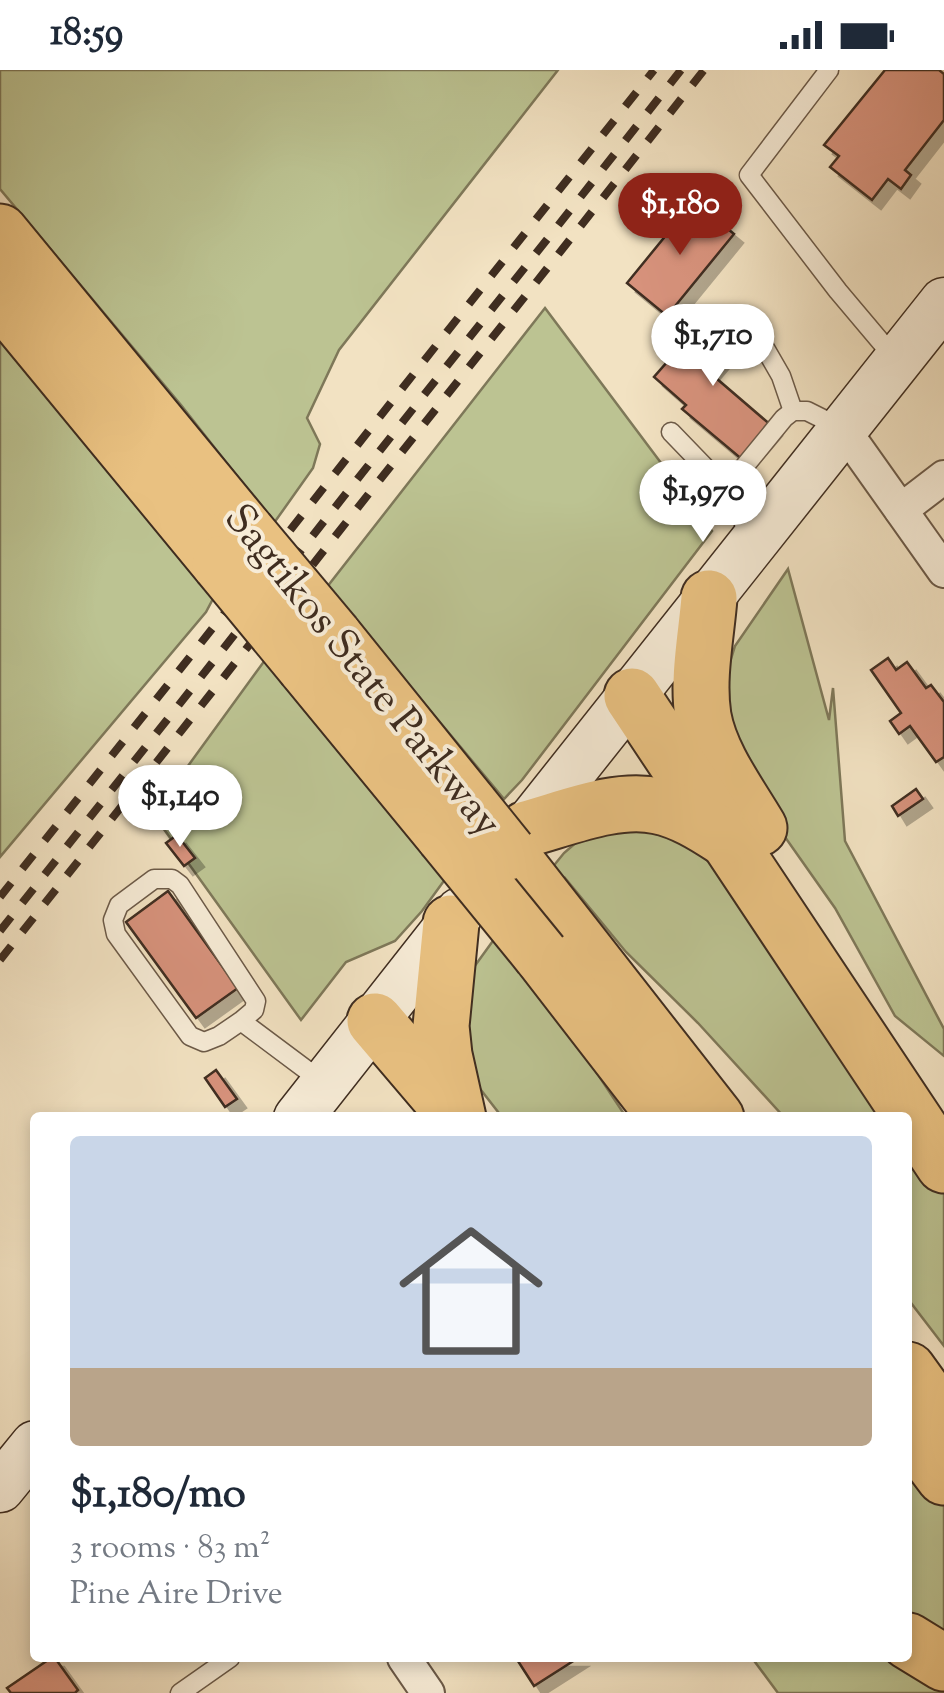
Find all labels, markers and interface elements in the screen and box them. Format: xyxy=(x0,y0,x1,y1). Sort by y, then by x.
text: 18:59 xyxy=(50,8,123,62)
pin: $1,180 xyxy=(599,173,761,258)
text: $1,180 xyxy=(640,182,720,228)
pin: $1,710 xyxy=(632,304,794,389)
text: $1,710 xyxy=(673,313,753,359)
pin: $1,970 xyxy=(622,460,784,545)
text: $1,970 xyxy=(661,469,745,515)
street label: Sagtikos State Parkway xyxy=(208,493,514,851)
pin: $1,140 xyxy=(99,765,261,850)
text: $1,140 xyxy=(140,774,220,820)
icon: home xyxy=(381,1201,561,1381)
text: $1,180/mo xyxy=(70,1466,246,1526)
text: 3 rooms · 83 m² xyxy=(70,1526,270,1572)
text: Pine Aire Drive xyxy=(70,1572,283,1618)

